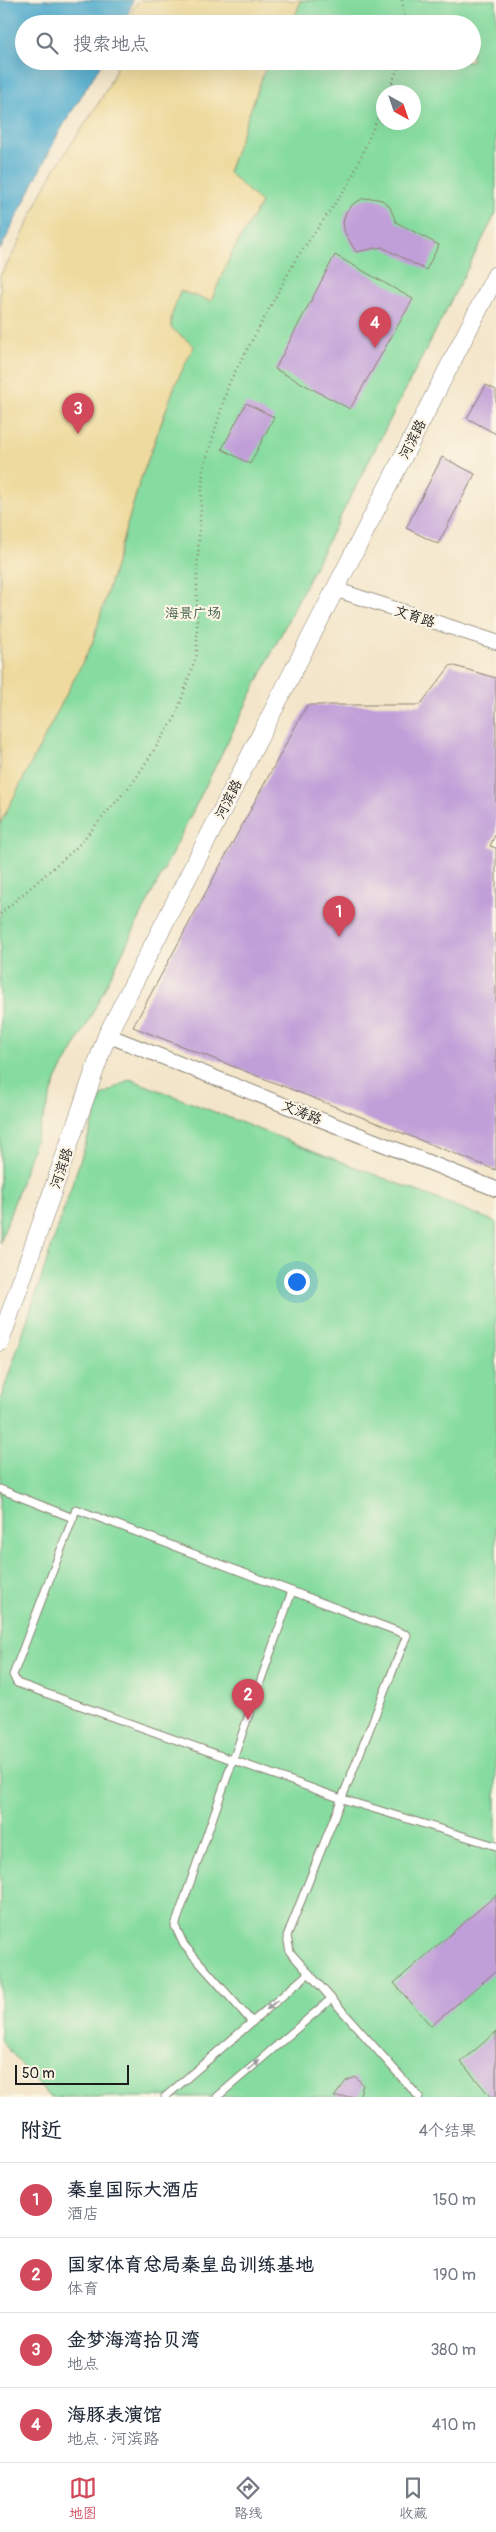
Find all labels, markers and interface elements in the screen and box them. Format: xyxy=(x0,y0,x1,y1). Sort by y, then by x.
search box xyxy=(15,15,481,70)
icon: search xyxy=(33,29,61,57)
text: 搜索地点 xyxy=(73,32,149,56)
north arrow xyxy=(376,85,421,130)
pin: 4 xyxy=(359,307,391,348)
pin: 3 xyxy=(62,393,94,434)
street label: 河滨路 xyxy=(395,417,430,462)
street label: 文育路 xyxy=(392,602,437,631)
park label: 海景广场 xyxy=(165,605,221,622)
street label: 河滨路 xyxy=(211,777,246,822)
pin: 1 xyxy=(323,896,355,937)
street label: 文涛路 xyxy=(279,1097,324,1128)
street label: 河滨路 xyxy=(47,1146,76,1191)
your location xyxy=(284,1269,310,1295)
pin: 2 xyxy=(232,1679,264,1720)
one-way arrow xyxy=(265,2000,278,2011)
one-way arrow xyxy=(247,2060,260,2071)
scale bar xyxy=(15,2062,129,2085)
text: 50 m xyxy=(22,2065,55,2082)
text: 附近 xyxy=(20,2117,62,2144)
text: 4个结果 xyxy=(419,2121,476,2141)
text: 秦皇国际大酒店 xyxy=(67,2178,200,2202)
text: 1 xyxy=(33,2190,39,2210)
text: 150 m xyxy=(432,2190,476,2210)
text: 酒店 xyxy=(67,2204,99,2224)
text: 国家体育总局秦皇岛训练基地 xyxy=(67,2253,314,2277)
text: 2 xyxy=(32,2265,40,2285)
text: 190 m xyxy=(433,2265,476,2285)
text: 体育 xyxy=(67,2279,99,2299)
text: 金梦海湾拾贝湾 xyxy=(67,2328,200,2352)
text: 3 xyxy=(32,2340,40,2360)
text: 380 m xyxy=(430,2340,476,2360)
text: 地点 xyxy=(67,2354,99,2374)
text: 海豚表演馆 xyxy=(67,2403,162,2427)
text: 4 xyxy=(31,2415,41,2435)
text: 410 m xyxy=(432,2415,476,2435)
text: 地点 · 河滨路 xyxy=(67,2429,159,2449)
tab: 地图 xyxy=(69,2474,97,2522)
tab: 路线 xyxy=(234,2474,262,2522)
tab: 收藏 xyxy=(399,2474,427,2522)

